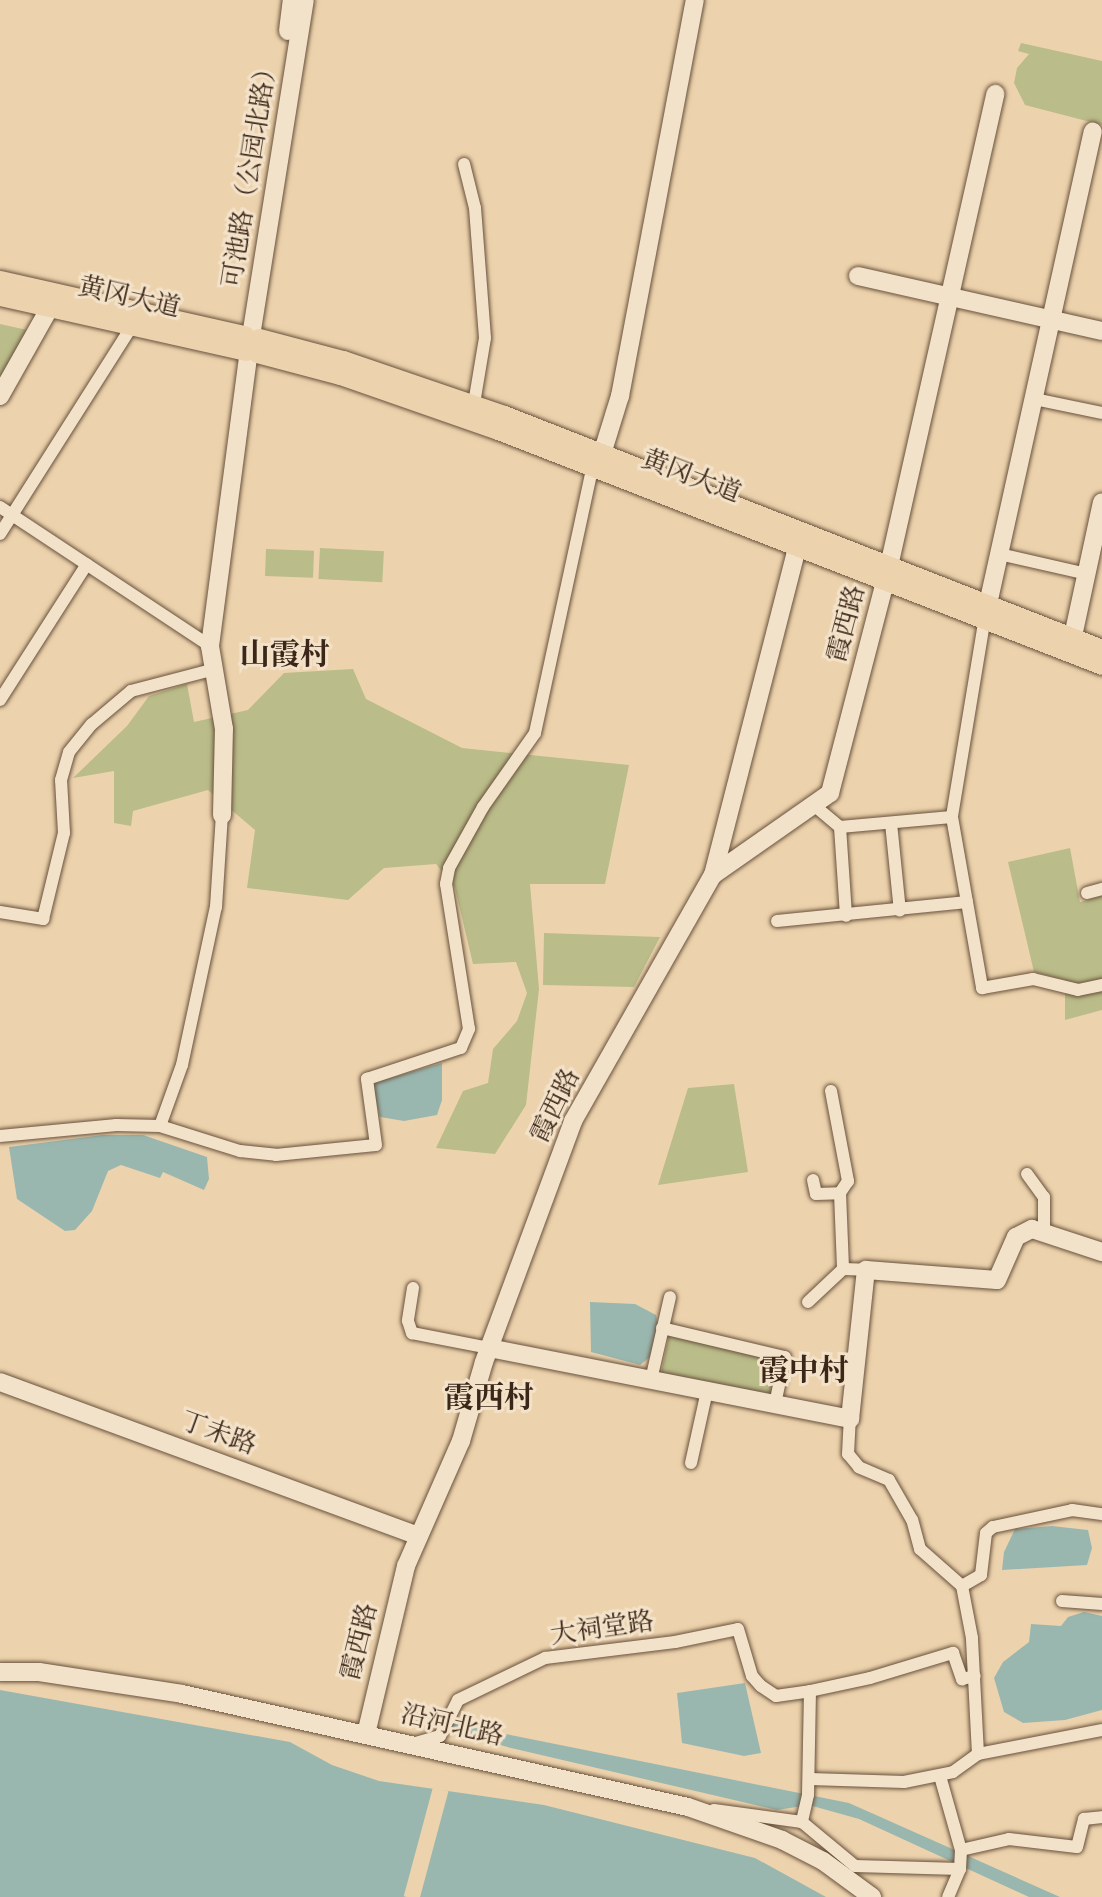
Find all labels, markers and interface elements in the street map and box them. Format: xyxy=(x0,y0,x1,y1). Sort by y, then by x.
street label: 可池路（公园北路） xyxy=(217,54,285,290)
street label: 黄冈大道 xyxy=(75,271,183,325)
street label: 黄冈大道 xyxy=(637,444,745,510)
street label: 霞西路 xyxy=(822,582,872,666)
district label: 山霞村 xyxy=(240,638,330,674)
street label: 霞西路 xyxy=(525,1064,587,1148)
district label: 霞中村 xyxy=(759,1354,849,1390)
district label: 霞西村 xyxy=(444,1381,534,1417)
street label: 丁未路 xyxy=(176,1406,260,1462)
street label: 霞西路 xyxy=(335,1600,385,1684)
street label: 大祠堂路 xyxy=(548,1606,656,1652)
street label: 沿河北路 xyxy=(398,1699,506,1753)

